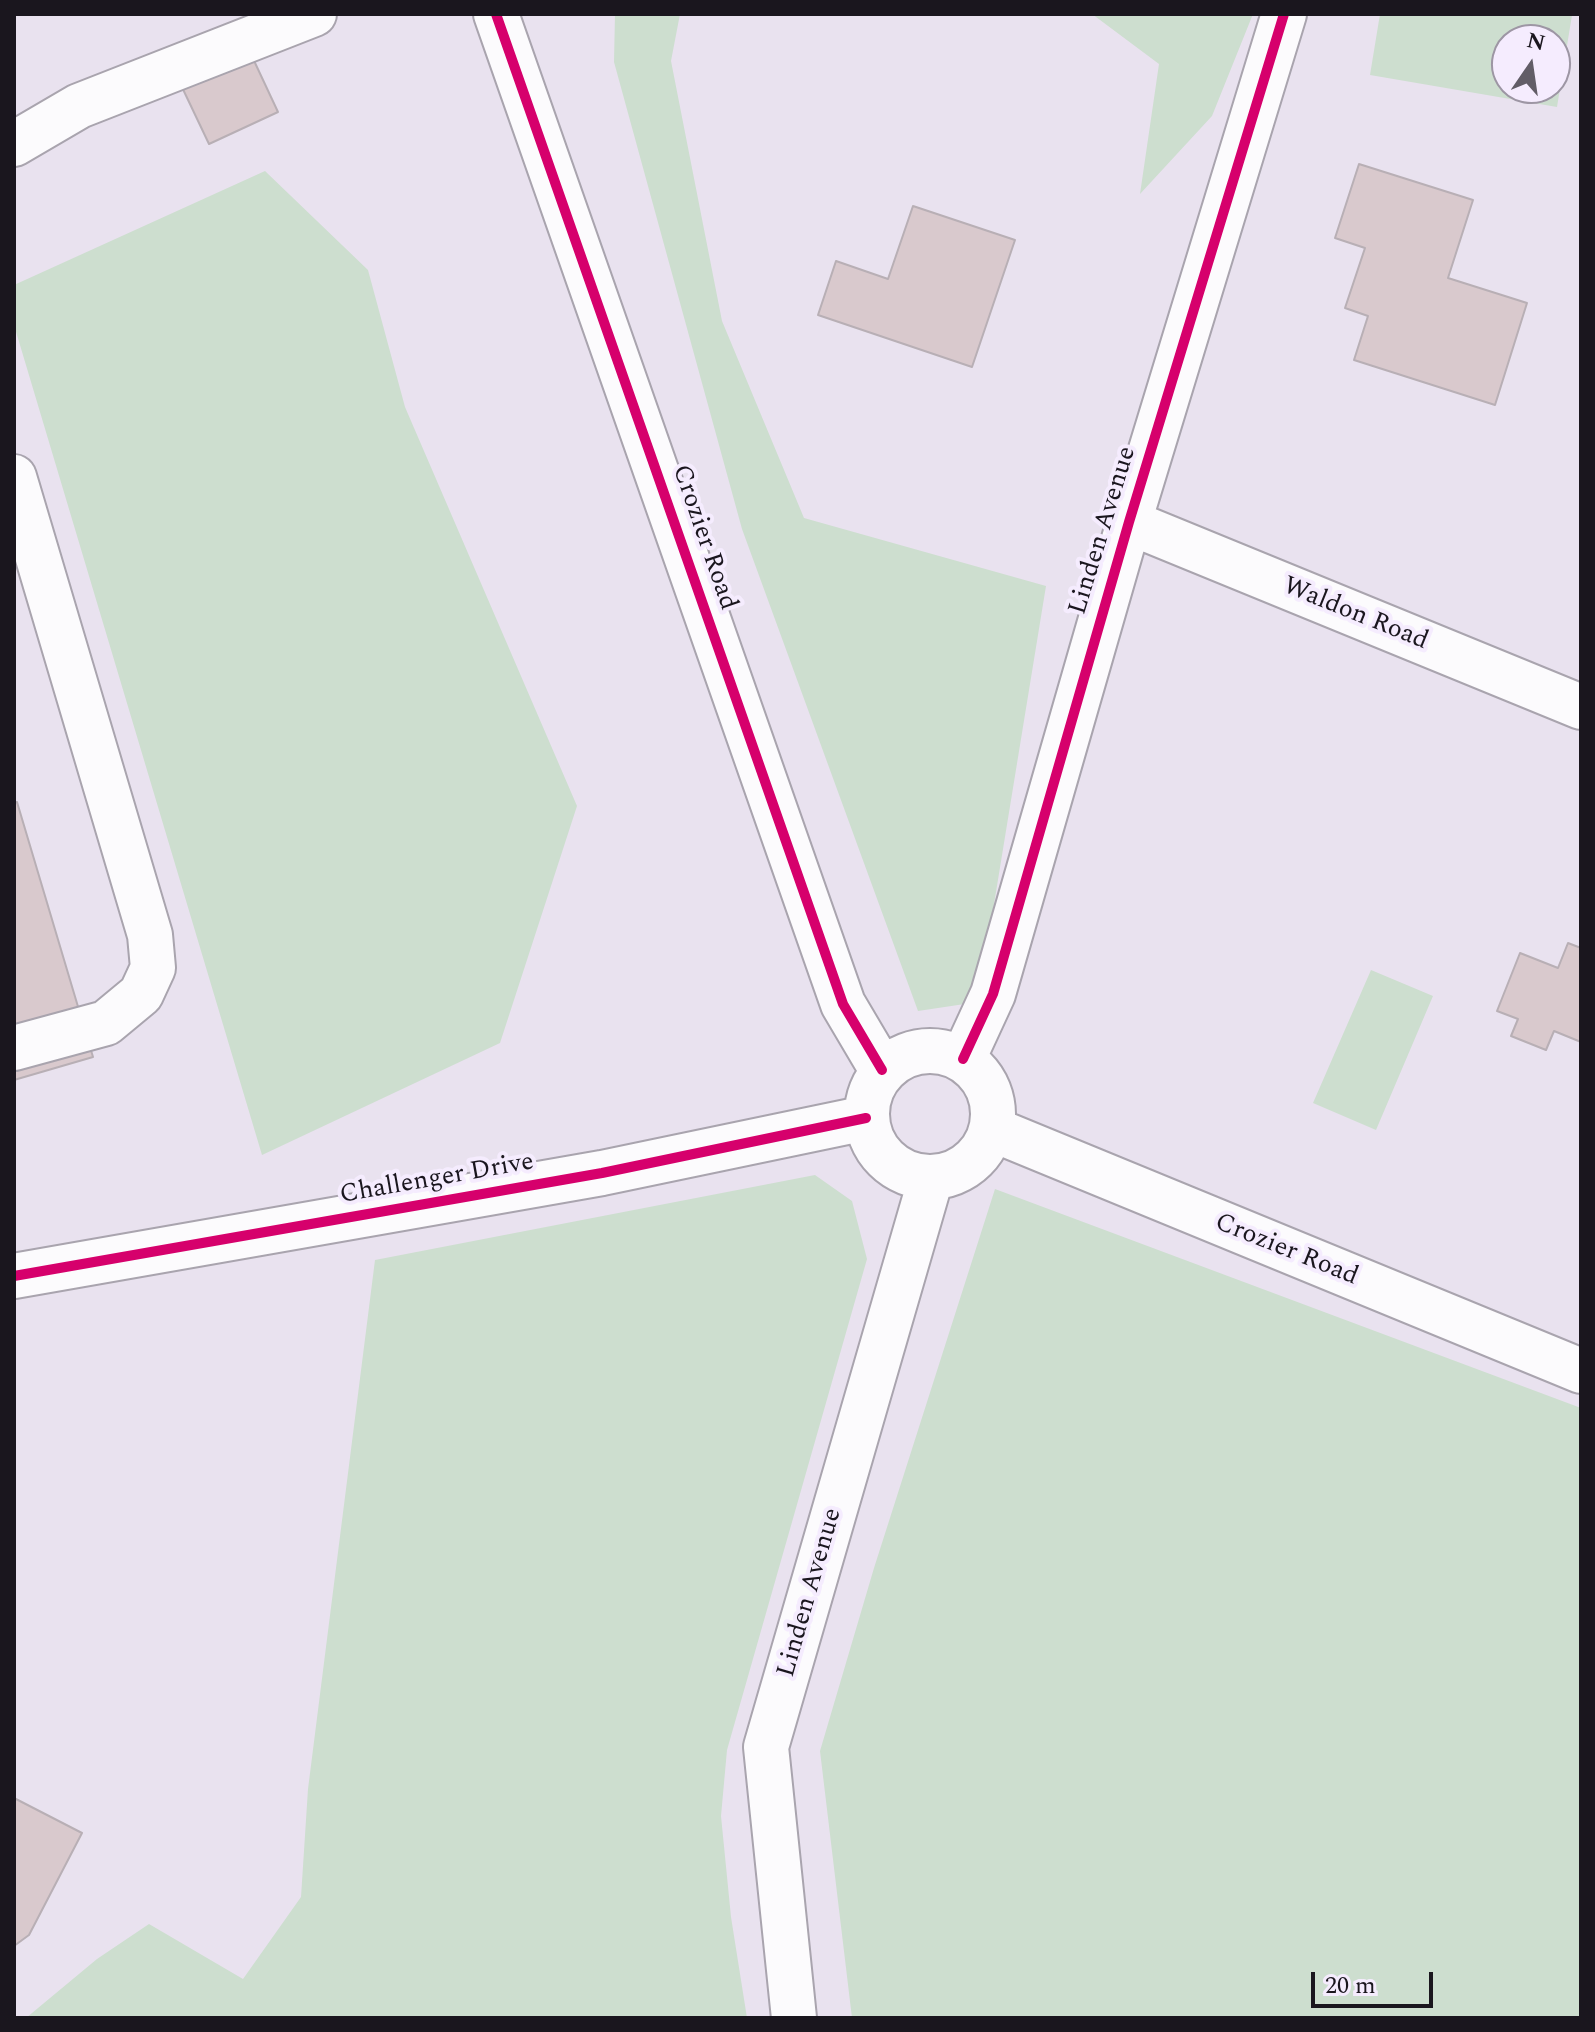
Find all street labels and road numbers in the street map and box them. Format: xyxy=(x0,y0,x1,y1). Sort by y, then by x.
street label: Linden Avenue xyxy=(1064,443,1144,619)
street label: Crozier Road xyxy=(664,461,742,615)
street label: Waldon Road xyxy=(1278,572,1432,658)
street label: Challenger Drive xyxy=(338,1148,536,1212)
street label: Crozier Road xyxy=(1210,1208,1362,1294)
street label: Linden Avenue xyxy=(772,1505,850,1681)

